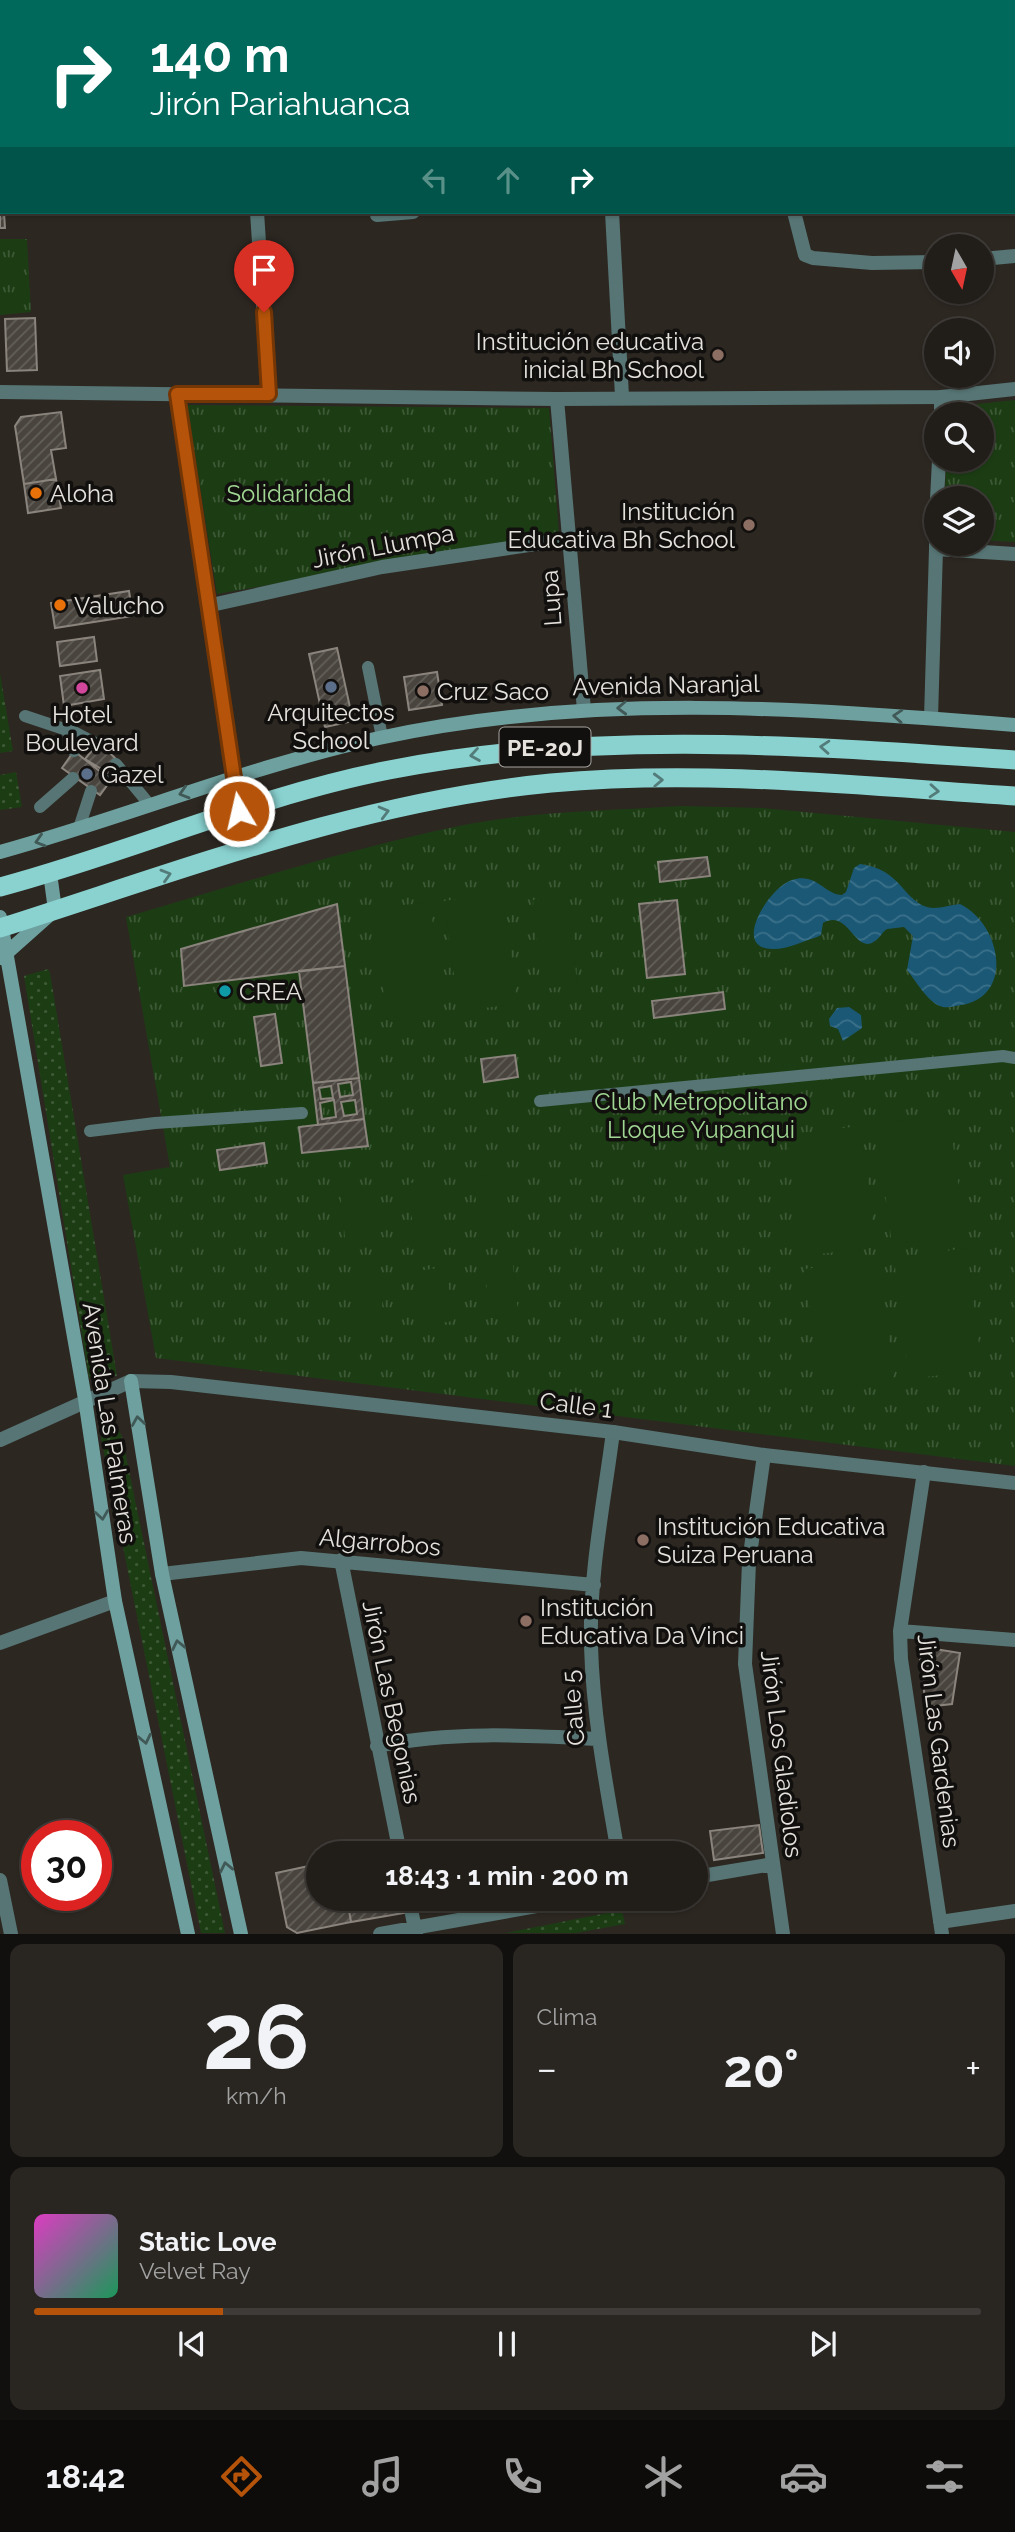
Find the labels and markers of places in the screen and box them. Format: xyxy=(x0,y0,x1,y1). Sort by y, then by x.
pin xyxy=(234,240,294,312)
place label: Institución educativa inicial Bh School xyxy=(476,327,704,384)
marker: Institución educativa inicial Bh School xyxy=(710,347,726,363)
place label: Aloha xyxy=(50,479,114,508)
marker: Aloha xyxy=(28,485,44,501)
place label: Institución Educativa Bh School xyxy=(508,497,735,554)
marker: Institución Educativa Bh School xyxy=(741,517,757,533)
place label: Valucho xyxy=(74,591,164,620)
marker: Valucho xyxy=(52,597,68,613)
place label: Cruz Saco xyxy=(437,677,549,706)
marker: Arquitectos School xyxy=(323,679,339,695)
marker: Hotel Boulevard xyxy=(74,680,90,696)
marker: Cruz Saco xyxy=(415,683,431,699)
place label: Arquitectos School xyxy=(267,698,395,755)
place label: Hotel Boulevard xyxy=(25,700,139,757)
place label: Gazel xyxy=(101,760,164,789)
marker: Gazel xyxy=(79,766,95,782)
place label: CREA xyxy=(239,977,302,1006)
marker: CREA xyxy=(217,983,233,999)
place label: Institución Educativa Suiza Peruana xyxy=(657,1512,885,1569)
marker: Institución Educativa Suiza Peruana xyxy=(635,1532,651,1548)
place label: Institución Educativa Da Vinci xyxy=(540,1593,744,1650)
marker: Institución Educativa Da Vinci xyxy=(518,1613,534,1629)

